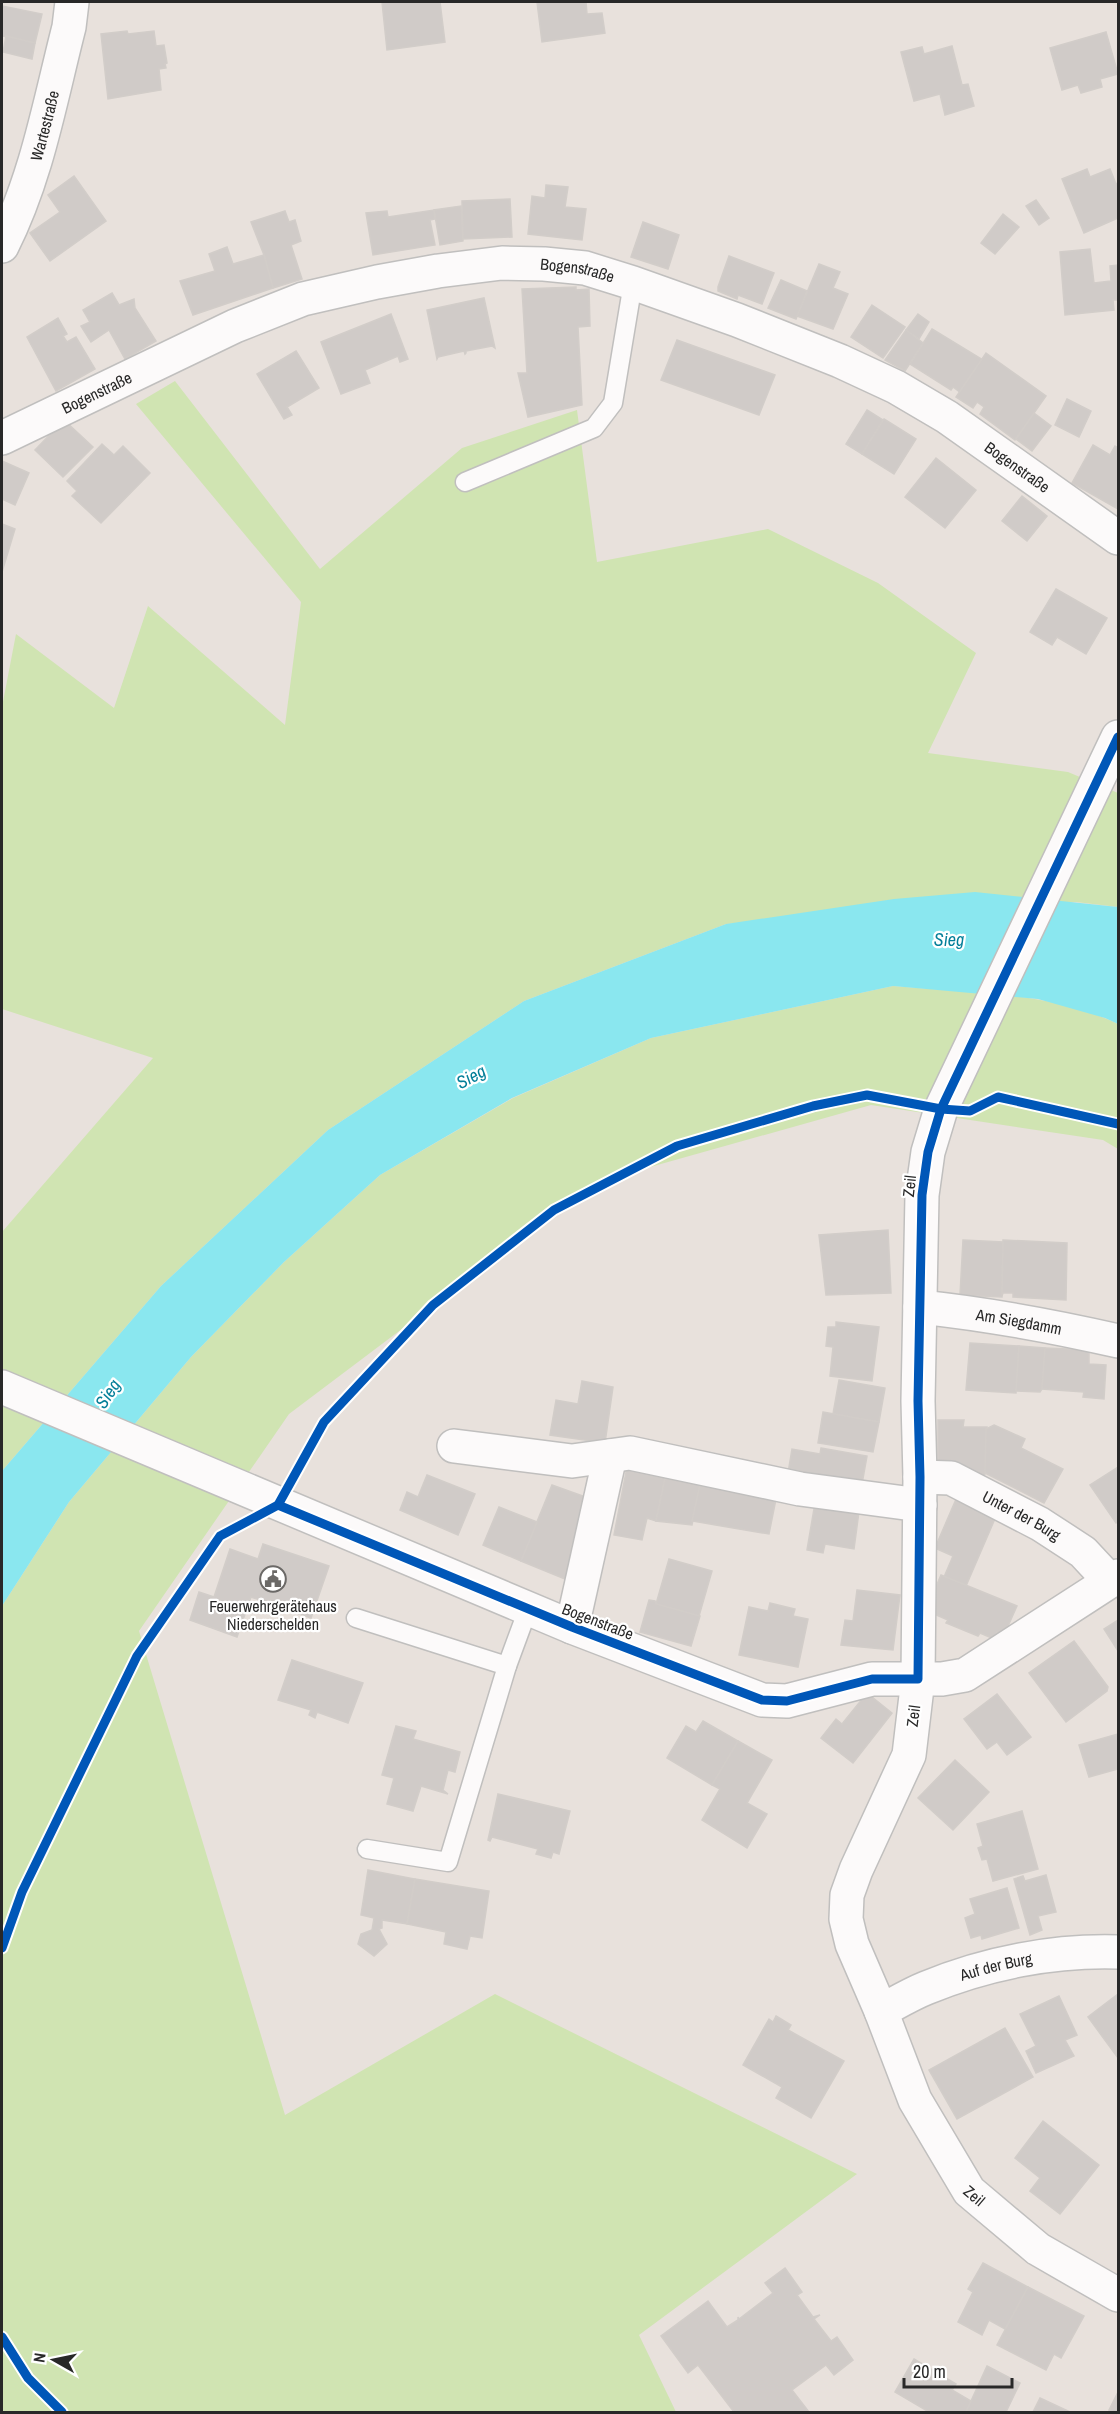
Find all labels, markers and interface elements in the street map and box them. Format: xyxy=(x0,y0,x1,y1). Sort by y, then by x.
street label: Wartestraße xyxy=(25,88,64,163)
street label: Bogenstraße xyxy=(539,253,617,288)
street label: Bogenstraße xyxy=(58,366,135,419)
street label: Bogenstraße xyxy=(980,436,1054,498)
water label: Sieg xyxy=(934,927,964,952)
water label: Sieg xyxy=(451,1058,490,1095)
street label: Zeil xyxy=(897,1174,921,1198)
street label: Am Siegdamm xyxy=(974,1303,1064,1340)
water label: Sieg xyxy=(89,1374,126,1413)
street label: Unter der Burg xyxy=(979,1485,1066,1546)
public building icon: Feuerwehrgerätehaus Niederschelden xyxy=(258,1564,288,1594)
place label: Feuerwehrgerätehaus Niederschelden xyxy=(209,1595,337,1635)
street label: Bogenstraße xyxy=(559,1597,637,1645)
street label: Zeil xyxy=(901,1704,925,1728)
street label: Auf der Burg xyxy=(956,1947,1034,1986)
street label: Zeil xyxy=(959,2180,990,2211)
north arrow xyxy=(24,2330,84,2390)
text: N xyxy=(28,2351,51,2364)
scale bar xyxy=(904,2351,1012,2389)
text: 20 m xyxy=(913,2359,946,2384)

